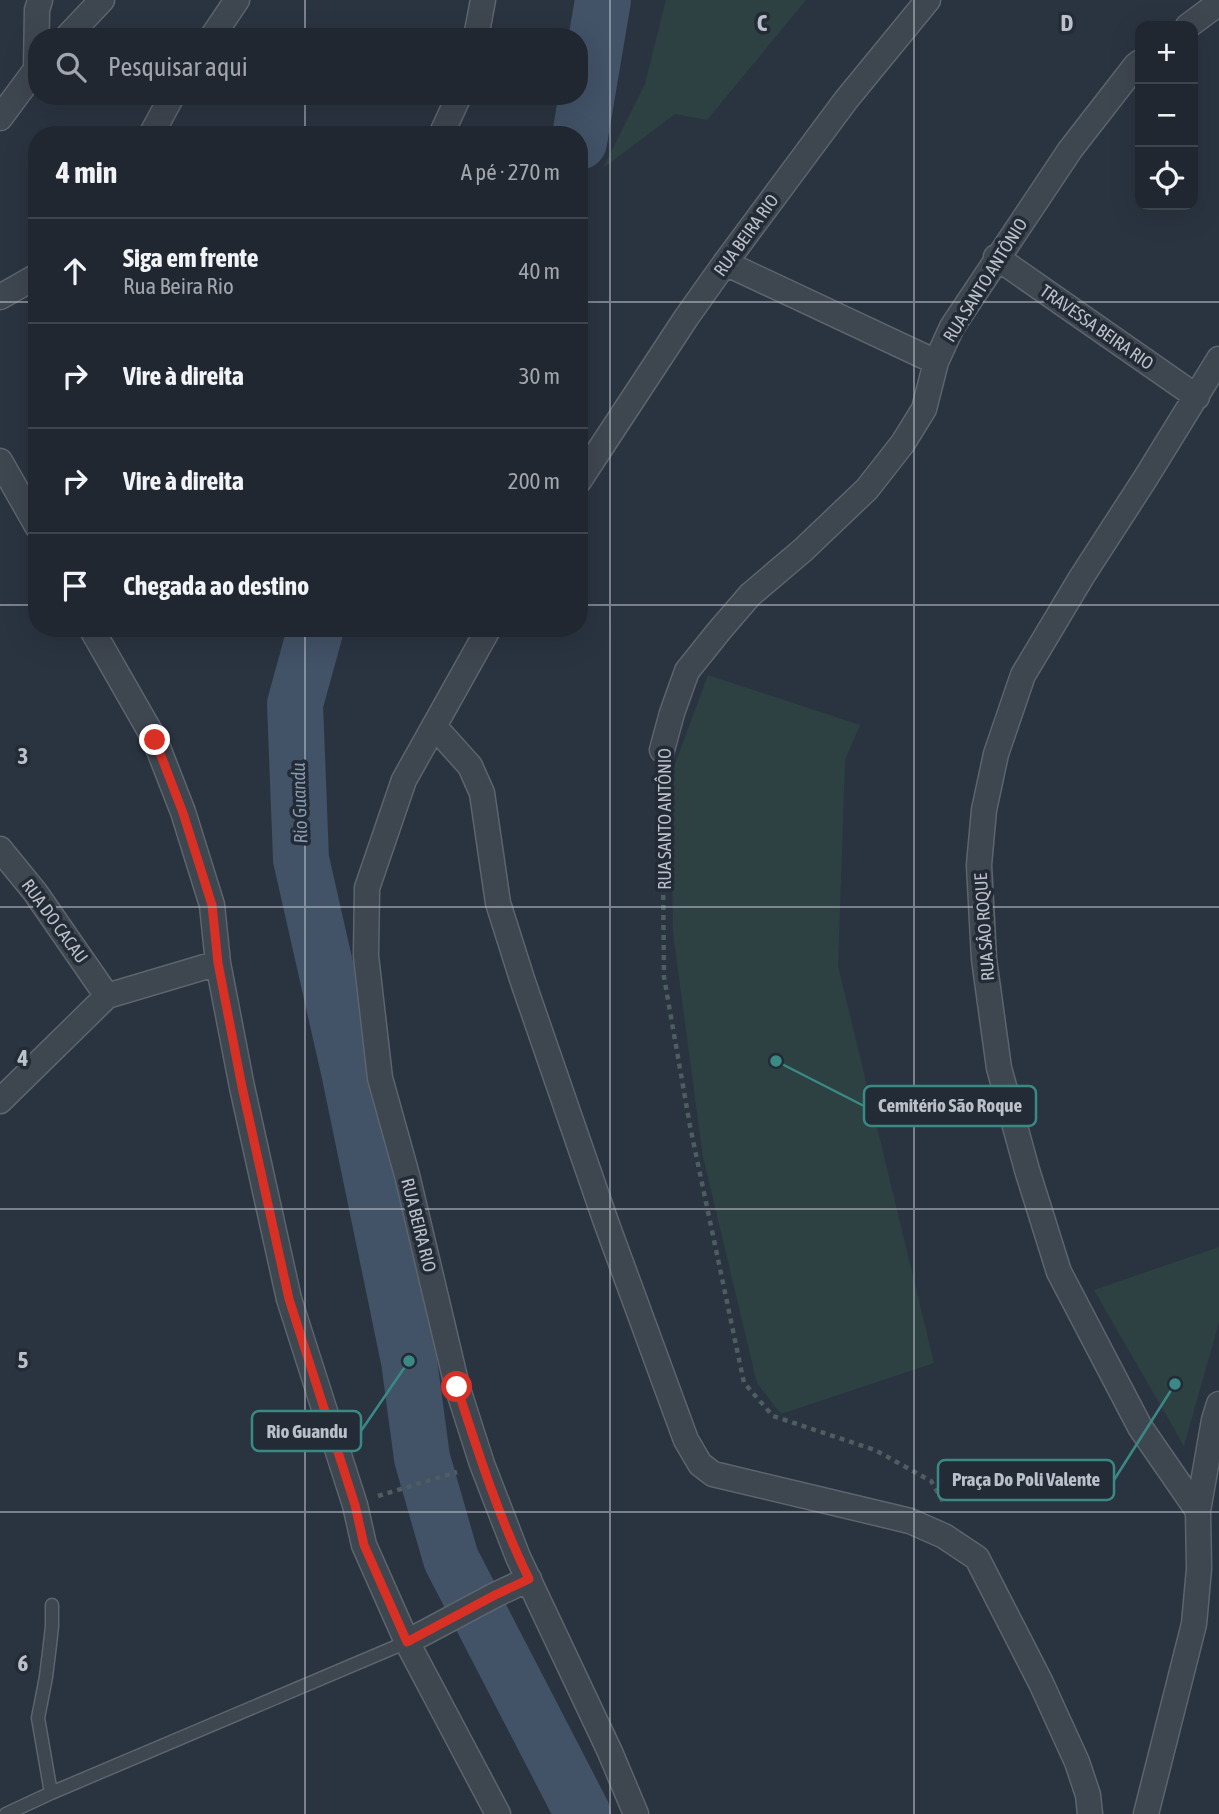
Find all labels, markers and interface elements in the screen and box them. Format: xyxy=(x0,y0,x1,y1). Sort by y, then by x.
text: C xyxy=(757,10,768,36)
text: D xyxy=(1061,10,1074,36)
map controls xyxy=(1135,21,1198,210)
button: + xyxy=(1135,21,1198,84)
search box xyxy=(28,28,588,105)
icon: search xyxy=(52,48,90,86)
text: Pesquisar aqui xyxy=(108,52,248,82)
button: − xyxy=(1135,84,1198,147)
button: locate xyxy=(1135,147,1198,210)
text: 4 min xyxy=(56,155,117,189)
text: A pé · 270 m xyxy=(461,159,560,185)
street label: RUA BEIRA RIO xyxy=(709,190,783,280)
street label: RUA SANTO ANTÔNIO xyxy=(939,214,1031,346)
text: Siga em frente xyxy=(123,243,259,273)
icon: ahead xyxy=(56,252,94,290)
text: 40 m xyxy=(519,258,560,284)
text: Rua Beira Rio xyxy=(123,273,234,299)
street label: TRAVESSA BEIRA RIO xyxy=(1036,280,1158,374)
icon: right xyxy=(56,357,94,395)
text: Vire à direita xyxy=(123,361,244,391)
text: 30 m xyxy=(519,363,560,389)
icon: right xyxy=(56,462,94,500)
text: Vire à direita xyxy=(123,466,244,496)
text: 200 m xyxy=(508,468,560,494)
icon: arrive xyxy=(56,567,94,605)
text: Chegada ao destino xyxy=(123,571,309,601)
route end xyxy=(139,724,170,755)
text: 3 xyxy=(18,743,28,769)
street label: RUA SANTO ANTÔNIO xyxy=(654,748,675,890)
water label: Rio Guandu xyxy=(287,762,311,844)
street label: RUA SÂO ROQUE xyxy=(970,872,998,982)
street label: RUA DO CACAU xyxy=(18,875,92,967)
text: 4 xyxy=(17,1045,29,1071)
callout: Cemitério São Roque xyxy=(864,1086,1036,1126)
text: Cemitério São Roque xyxy=(878,1094,1022,1116)
street label: RUA BEIRA RIO xyxy=(397,1176,441,1274)
text: 5 xyxy=(18,1347,29,1373)
route start xyxy=(441,1371,472,1402)
callout: Rio Guandu xyxy=(252,1411,361,1451)
text: Rio Guandu xyxy=(267,1420,347,1442)
callout: Praça Do Poli Valente xyxy=(938,1460,1114,1500)
text: Praça Do Poli Valente xyxy=(952,1468,1100,1490)
text: 6 xyxy=(18,1650,29,1676)

